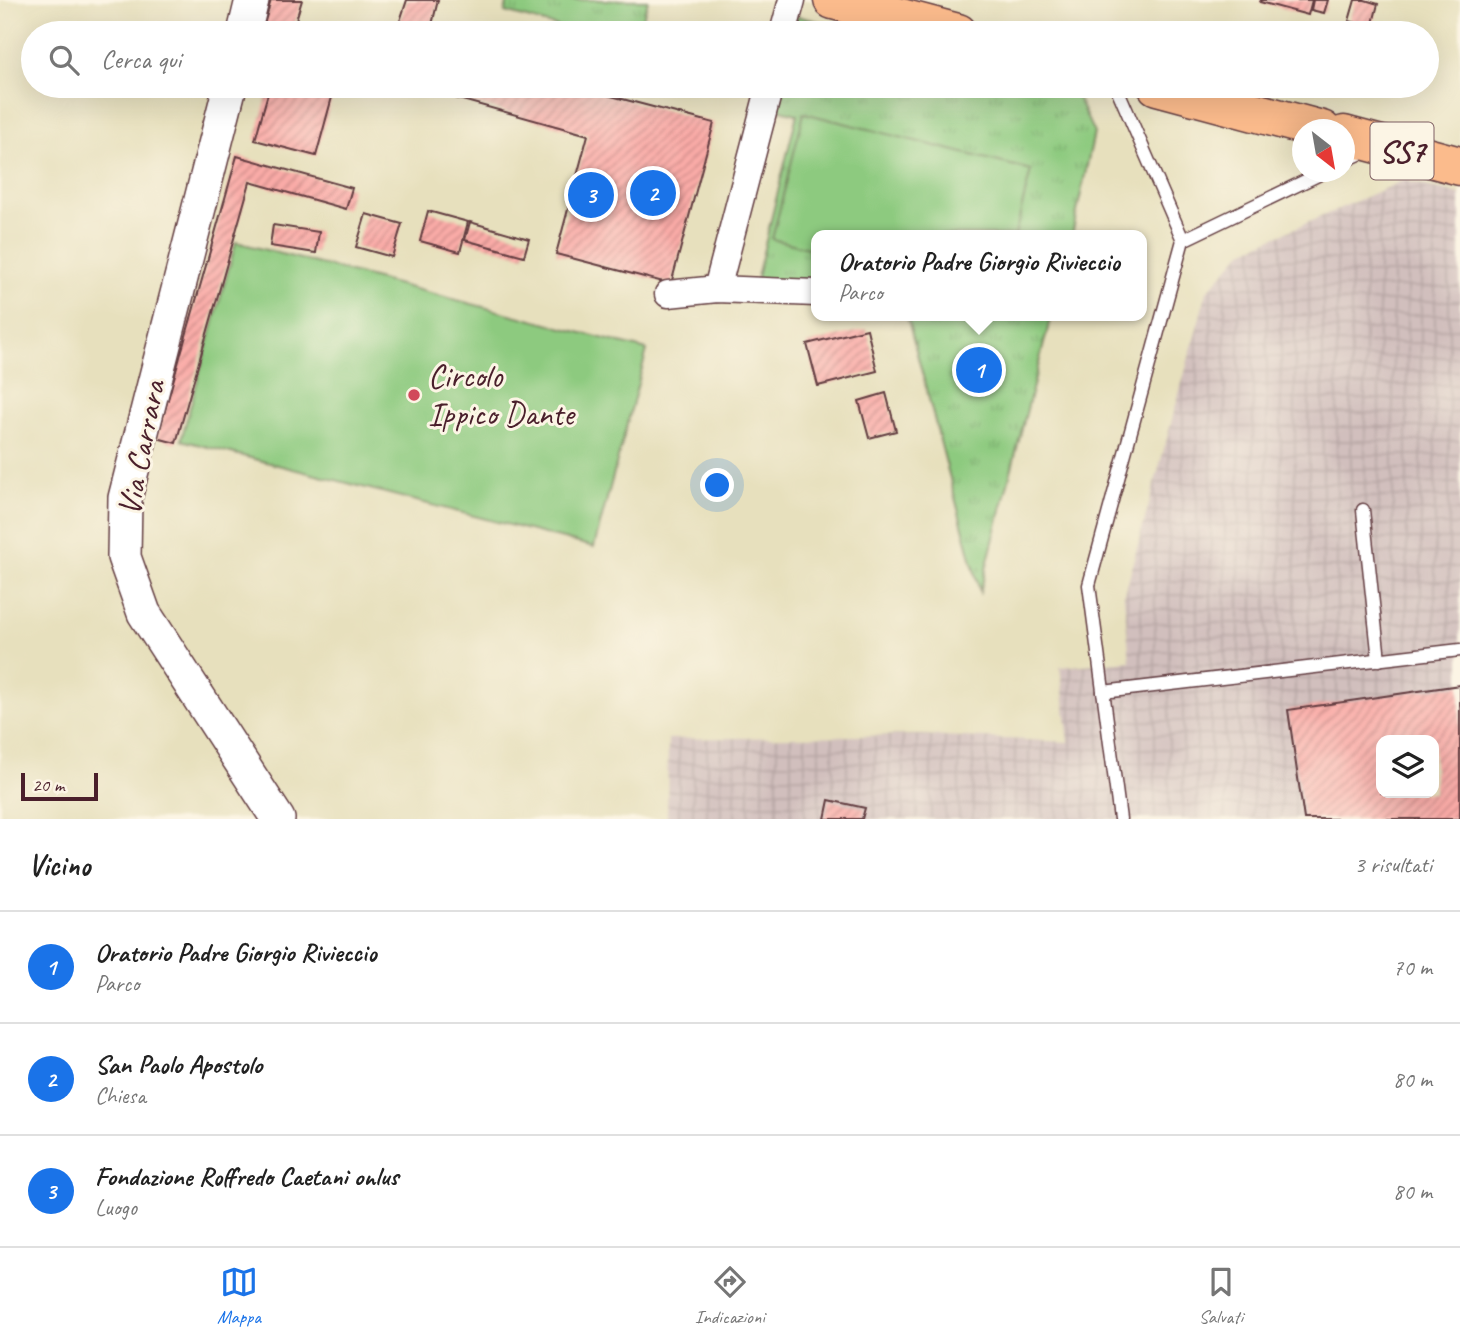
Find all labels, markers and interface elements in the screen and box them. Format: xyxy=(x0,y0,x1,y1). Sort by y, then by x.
search box xyxy=(21,21,1439,98)
icon: search xyxy=(45,41,83,79)
text: Cerca qui xyxy=(101,43,181,76)
north arrow xyxy=(1292,119,1355,182)
road number: SS7 xyxy=(1370,122,1434,180)
pin: 2 xyxy=(630,167,676,219)
pin: 3 xyxy=(568,169,614,221)
popup xyxy=(811,230,1147,321)
text: Oratorio Padre Giorgio Rivieccio xyxy=(838,245,1120,278)
text: Parco xyxy=(838,278,883,307)
pin: 1 xyxy=(956,344,1002,396)
place label: Circolo Ippico Dante xyxy=(428,355,576,435)
street label: Via Carrara xyxy=(107,375,175,519)
marker: Circolo Ippico Dante xyxy=(406,387,422,403)
your location xyxy=(700,468,734,502)
map controls xyxy=(1376,735,1439,798)
button: layers xyxy=(1376,735,1439,798)
scale bar xyxy=(21,770,98,802)
text: 20 m xyxy=(32,773,64,797)
text: Vicino xyxy=(28,846,90,884)
text: 3 risultati xyxy=(1354,850,1432,879)
text: Oratorio Padre Giorgio Rivieccio xyxy=(95,936,376,969)
text: 1 xyxy=(46,953,56,982)
text: 70 m xyxy=(1393,953,1432,982)
text: Parco xyxy=(95,969,139,998)
text: San Paolo Apostolo xyxy=(95,1048,262,1081)
text: 2 xyxy=(46,1065,56,1094)
text: 80 m xyxy=(1393,1065,1432,1094)
text: Chiesa xyxy=(95,1081,146,1110)
text: Fondazione Roffredo Caetani onlus xyxy=(95,1160,398,1193)
text: 3 xyxy=(46,1177,56,1206)
text: 80 m xyxy=(1393,1177,1432,1206)
text: Luogo xyxy=(95,1193,137,1222)
tab: Mappa xyxy=(217,1263,261,1329)
tab: Indicazioni xyxy=(695,1263,765,1329)
tab: Salvati xyxy=(1199,1263,1243,1329)

